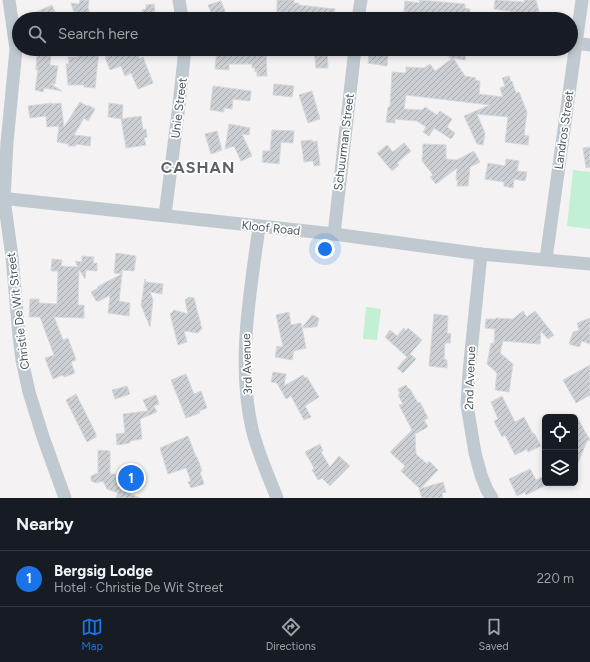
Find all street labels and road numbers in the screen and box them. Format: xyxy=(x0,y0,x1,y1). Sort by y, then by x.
street label: Unie Street xyxy=(168,76,190,139)
street label: Landros Street xyxy=(552,89,577,170)
street label: Schuurman Street xyxy=(331,92,357,191)
street label: Kloof Road xyxy=(241,218,301,238)
street label: Christie De Wit Street xyxy=(4,251,32,370)
street label: 3rd Avenue xyxy=(239,333,255,395)
street label: 2nd Avenue xyxy=(462,345,478,410)

